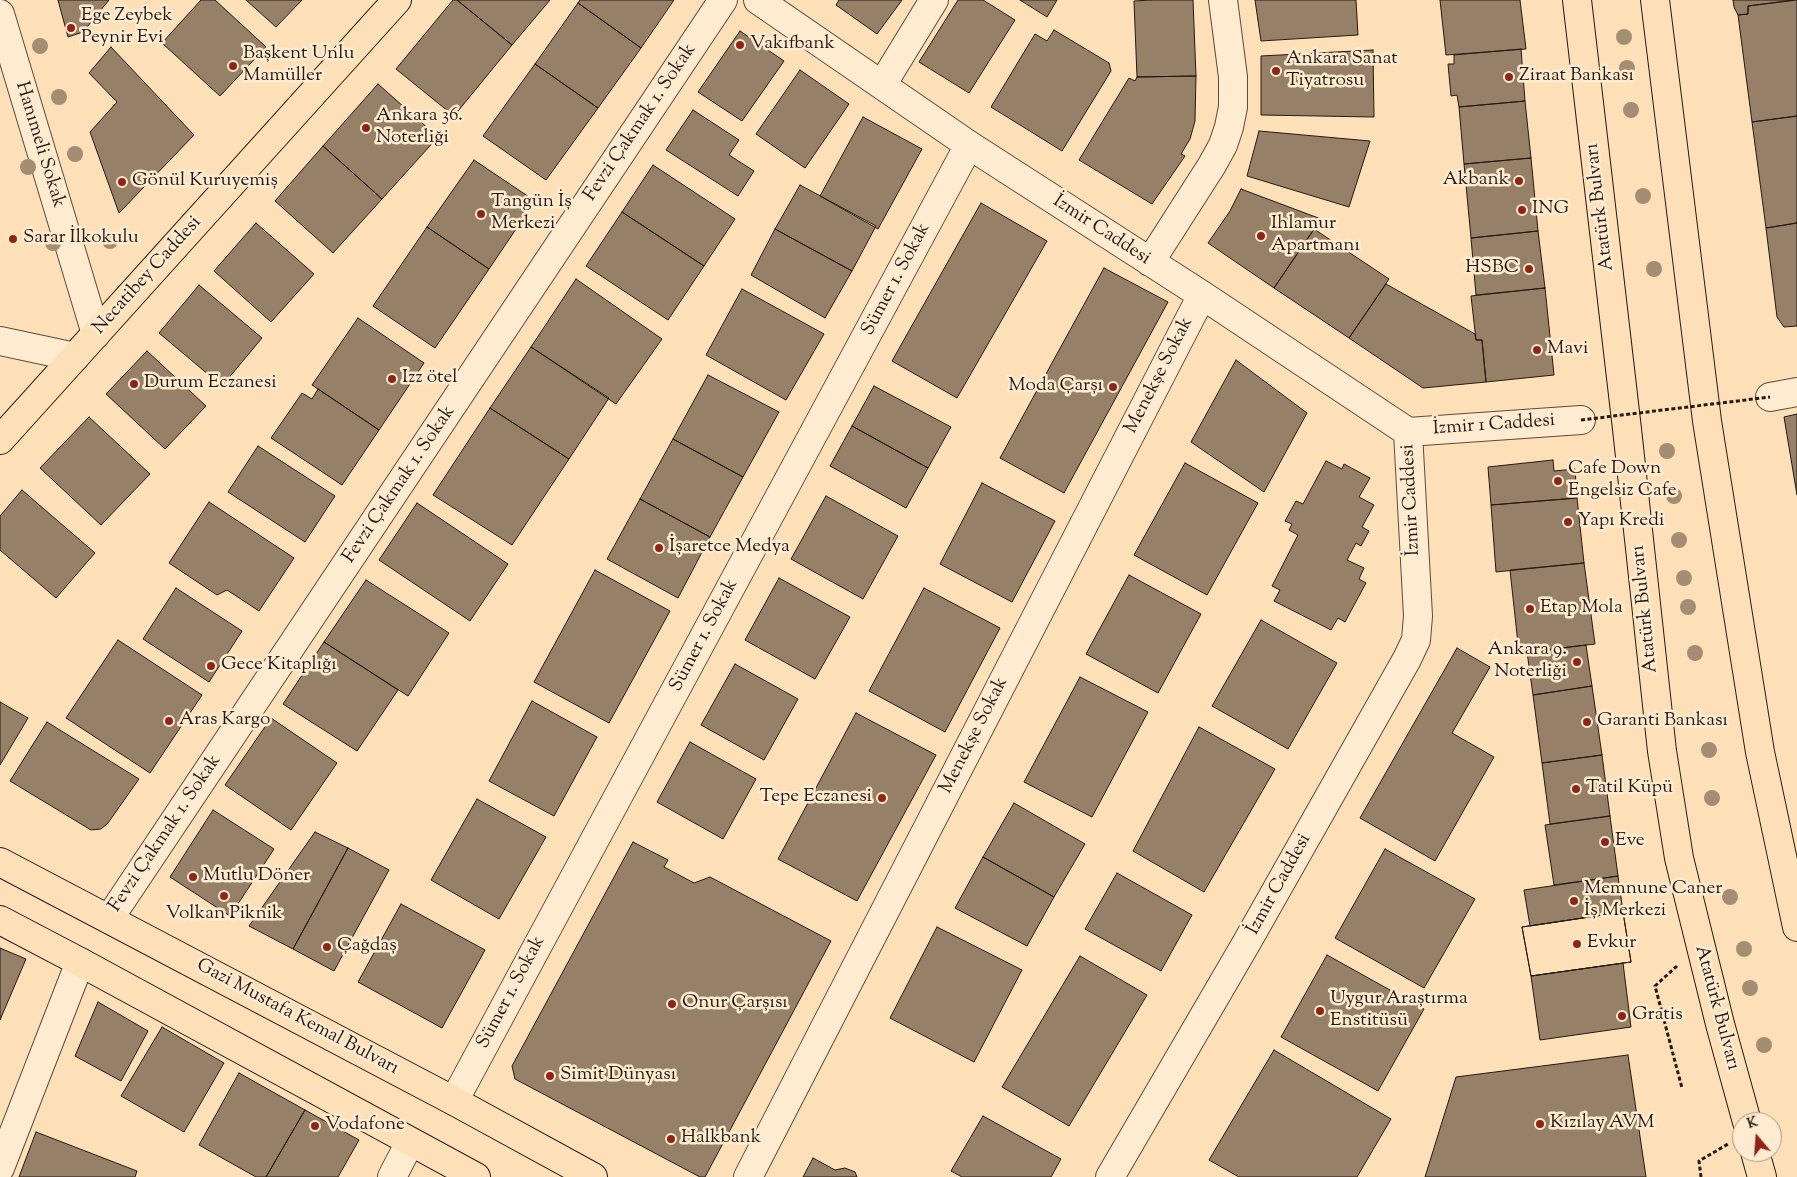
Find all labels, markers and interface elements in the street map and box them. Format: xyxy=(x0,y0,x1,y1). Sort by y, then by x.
place label: Ege Zeybek Peynir Evi xyxy=(81,6,173,50)
marker: Ege Zeybek Peynir Evi xyxy=(65,22,77,34)
place label: Vakıfbank xyxy=(750,34,835,56)
marker: Vakıfbank xyxy=(734,39,746,51)
street label: Fevzi Çakmak 1. Sokak xyxy=(580,40,702,206)
place label: Başkent Unlu Mamüller xyxy=(243,44,354,88)
place label: Ankara Sanat Tiyatrosu xyxy=(1286,49,1398,93)
marker: Başkent Unlu Mamüller xyxy=(227,60,239,72)
marker: Ankara Sanat Tiyatrosu xyxy=(1270,65,1282,77)
place label: Ziraat Bankası xyxy=(1519,66,1634,88)
marker: Ziraat Bankası xyxy=(1503,71,1515,83)
street label: Hanımeli Sokak xyxy=(9,79,69,211)
place label: Ankara 36. Noterliği xyxy=(376,106,463,150)
marker: Ankara 36. Noterliği xyxy=(360,122,372,134)
street label: Atatürk Bulvarı xyxy=(1582,142,1620,272)
place label: Akbank xyxy=(1443,170,1509,192)
place label: Gönül Kuruyemiş xyxy=(132,171,278,193)
marker: Akbank xyxy=(1513,175,1525,187)
marker: Gönül Kuruyemiş xyxy=(116,176,128,188)
street label: İzmir Caddesi xyxy=(1048,191,1154,271)
place label: Tangün İş Merkezi xyxy=(491,192,572,236)
place label: ING xyxy=(1532,199,1569,221)
marker: ING xyxy=(1516,204,1528,216)
marker: Tangün İş Merkezi xyxy=(475,208,487,220)
street label: Necatibey Caddesi xyxy=(89,212,207,340)
place label: Ihlamur Apartmanı xyxy=(1271,214,1360,258)
street label: Sümer 1. Sokak xyxy=(858,220,936,340)
place label: Sarar İlkokulu xyxy=(23,228,139,250)
marker: Ihlamur Apartmanı xyxy=(1255,230,1267,242)
marker: Sarar İlkokulu xyxy=(7,233,19,245)
place label: HSBC xyxy=(1465,258,1519,280)
marker: HSBC xyxy=(1523,263,1535,275)
street label: Menekşe Sokak xyxy=(1121,314,1199,438)
place label: Mavi xyxy=(1547,339,1588,361)
marker: Mavi xyxy=(1531,344,1543,356)
place label: Izz ötel xyxy=(402,368,457,390)
place label: Durum Eczanesi xyxy=(144,373,277,395)
marker: Izz ötel xyxy=(386,373,398,385)
place label: Moda Çarşı xyxy=(1008,376,1103,398)
marker: Durum Eczanesi xyxy=(128,378,140,390)
marker: Moda Çarşı xyxy=(1107,381,1119,393)
street label: Fevzi Çakmak 1. Sokak xyxy=(339,402,461,568)
street label: İzmir 1 Caddesi xyxy=(1432,410,1556,442)
street label: İzmir Caddesi xyxy=(1398,444,1426,556)
place label: Cafe Down Engelsiz Cafe xyxy=(1568,459,1677,503)
marker: Cafe Down Engelsiz Cafe xyxy=(1552,475,1564,487)
place label: Yapı Kredi xyxy=(1578,511,1664,533)
marker: Yapı Kredi xyxy=(1562,516,1574,528)
place label: İşaretce Medya xyxy=(669,537,790,559)
marker: İşaretce Medya xyxy=(653,542,665,554)
street label: Atatürk Bulvarı xyxy=(1628,544,1664,674)
street label: Sümer 1. Sokak xyxy=(666,576,744,696)
place label: Etap Mola xyxy=(1540,598,1623,620)
marker: Etap Mola xyxy=(1524,603,1536,615)
place label: Ankara 9. Noterliği xyxy=(1488,640,1567,684)
place label: Gece Kitaplığı xyxy=(221,655,337,677)
marker: Ankara 9. Noterliği xyxy=(1571,656,1583,668)
marker: Gece Kitaplığı xyxy=(205,660,217,672)
street label: Menekşe Sokak xyxy=(936,674,1014,798)
place label: Aras Kargo xyxy=(179,710,270,732)
place label: Garanti Bankası xyxy=(1597,711,1728,733)
marker: Aras Kargo xyxy=(163,715,175,727)
marker: Garanti Bankası xyxy=(1581,716,1593,728)
street label: Fevzi Çakmak 1. Sokak xyxy=(105,751,227,917)
place label: Tatil Küpü xyxy=(1586,778,1673,800)
marker: Tatil Küpü xyxy=(1570,783,1582,795)
place label: Tepe Eczanesi xyxy=(759,787,872,809)
marker: Tepe Eczanesi xyxy=(876,792,888,804)
street label: İzmir Caddesi xyxy=(1243,831,1317,939)
place label: Eve xyxy=(1615,831,1645,853)
marker: Eve xyxy=(1599,836,1611,848)
place label: Mutlu Döner xyxy=(203,866,310,888)
marker: Mutlu Döner xyxy=(187,871,199,883)
place label: Memnune Caner İş Merkezi xyxy=(1584,879,1722,923)
marker: Volkan Piknik xyxy=(218,890,230,902)
marker: Memnune Caner İş Merkezi xyxy=(1568,895,1580,907)
place label: Volkan Piknik xyxy=(166,904,282,926)
street label: Sümer 1. Sokak xyxy=(473,933,551,1053)
place label: Evkur xyxy=(1587,933,1636,955)
place label: Çağdaş xyxy=(337,936,397,958)
marker: Evkur xyxy=(1571,938,1583,950)
marker: Çağdaş xyxy=(321,941,333,953)
street label: Atatürk Bulvarı xyxy=(1688,943,1744,1073)
street label: Gazi Mustafa Kemal Bulvarı xyxy=(192,955,402,1081)
place label: Uygur Araştırma Enstitüsü xyxy=(1330,989,1468,1033)
place label: Onur Çarşısı xyxy=(682,993,788,1015)
marker: Onur Çarşısı xyxy=(666,998,678,1010)
marker: Uygur Araştırma Enstitüsü xyxy=(1314,1005,1326,1017)
place label: Gratis xyxy=(1632,1005,1683,1027)
marker: Gratis xyxy=(1616,1010,1628,1022)
place label: Simit Dünyası xyxy=(560,1065,676,1087)
marker: Simit Dünyası xyxy=(544,1070,556,1082)
north arrow xyxy=(1732,1112,1782,1162)
place label: Kızılay AVM xyxy=(1550,1113,1655,1135)
text: K xyxy=(1745,1113,1761,1135)
place label: Vodafone xyxy=(325,1115,405,1137)
marker: Kızılay AVM xyxy=(1534,1118,1546,1130)
marker: Vodafone xyxy=(309,1120,321,1132)
place label: Halkbank xyxy=(681,1128,761,1150)
marker: Halkbank xyxy=(665,1133,677,1145)

